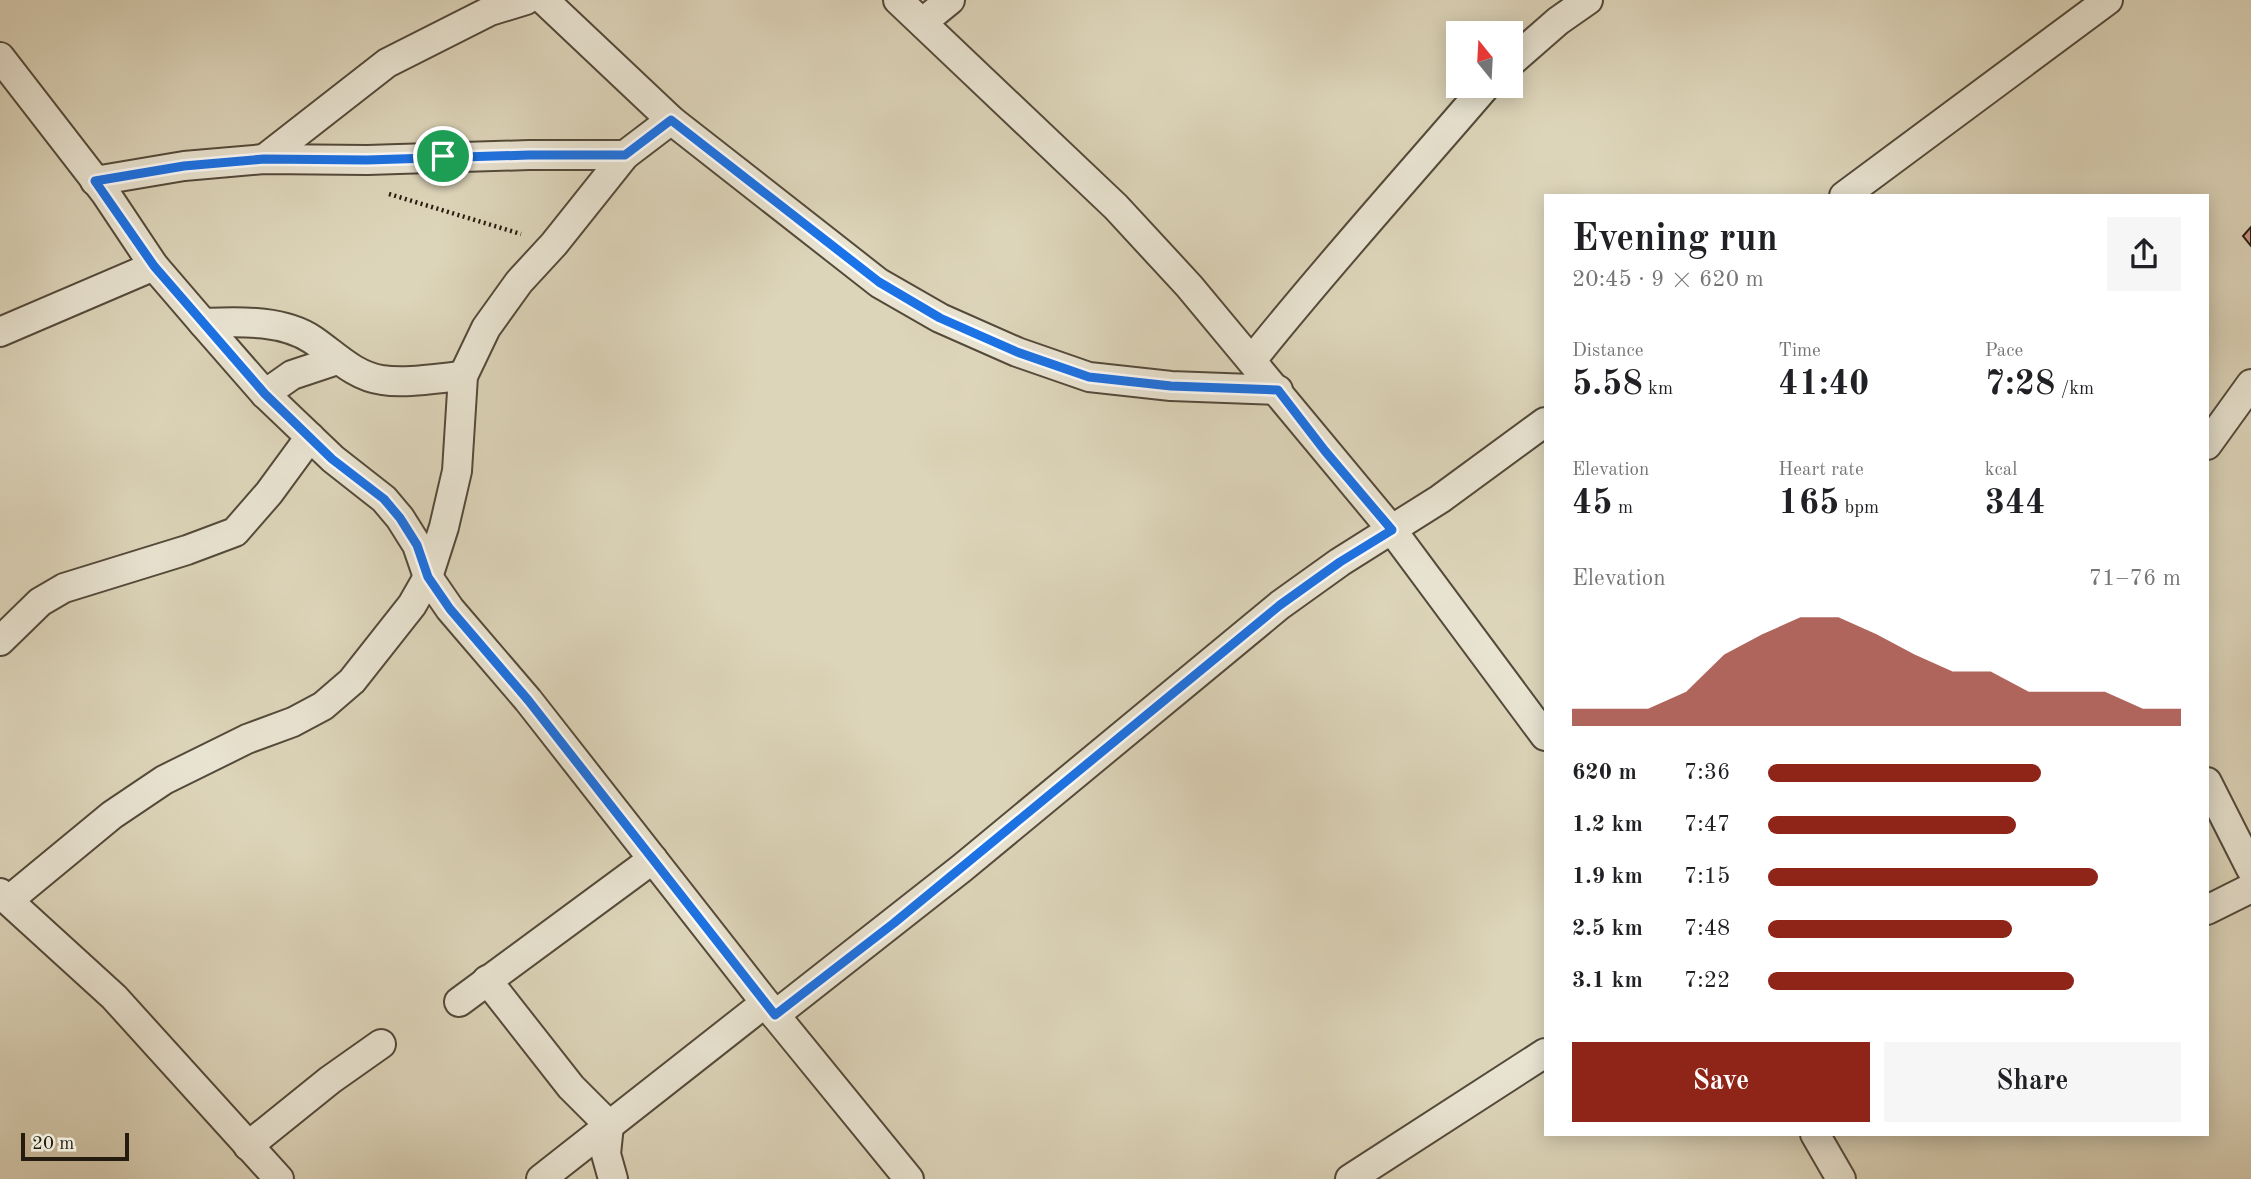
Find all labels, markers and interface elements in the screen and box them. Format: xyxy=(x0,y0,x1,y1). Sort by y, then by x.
north arrow xyxy=(1446,21,1522,98)
map controls xyxy=(1446,21,1523,98)
pin xyxy=(413,126,473,186)
icon: arrive xyxy=(424,137,462,175)
button: share xyxy=(2107,217,2181,291)
text: Evening run xyxy=(1572,221,1778,259)
text: 20:45 · 9 × 620 m xyxy=(1572,268,1764,291)
text: Distance xyxy=(1572,342,1644,361)
text: Time xyxy=(1778,342,1821,361)
text: Pace xyxy=(1985,342,2023,361)
text: 5.58 xyxy=(1572,367,1643,402)
text: 41:40 xyxy=(1778,367,1869,402)
text: 7:28 xyxy=(1985,367,2055,402)
text: km xyxy=(1643,380,1673,399)
text: /km xyxy=(2055,380,2094,399)
text: Elevation xyxy=(1572,461,1649,480)
text: Heart rate xyxy=(1778,461,1864,480)
text: kcal xyxy=(1985,461,2017,480)
text: 45 xyxy=(1572,486,1613,521)
text: 165 xyxy=(1778,486,1839,521)
text: 344 xyxy=(1985,486,2046,521)
text: m xyxy=(1613,499,1633,518)
text: bpm xyxy=(1839,499,1879,518)
text: Elevation xyxy=(1572,567,1666,590)
text: 71–76 m xyxy=(2089,567,2181,590)
text: 620 m xyxy=(1572,761,1637,784)
text: 7:36 xyxy=(1684,761,1730,784)
text: 1.2 km xyxy=(1572,813,1643,836)
text: 7:47 xyxy=(1684,813,1730,836)
text: 1.9 km xyxy=(1572,865,1643,888)
text: 7:15 xyxy=(1684,865,1730,888)
text: 2.5 km xyxy=(1572,917,1643,940)
text: 7:48 xyxy=(1684,917,1730,940)
text: 3.1 km xyxy=(1572,969,1643,992)
text: 7:22 xyxy=(1684,969,1730,992)
button: Save xyxy=(1572,1042,1870,1122)
button: Share xyxy=(1884,1042,2181,1122)
scale bar xyxy=(21,1130,130,1162)
text: 20 m xyxy=(32,1135,74,1154)

